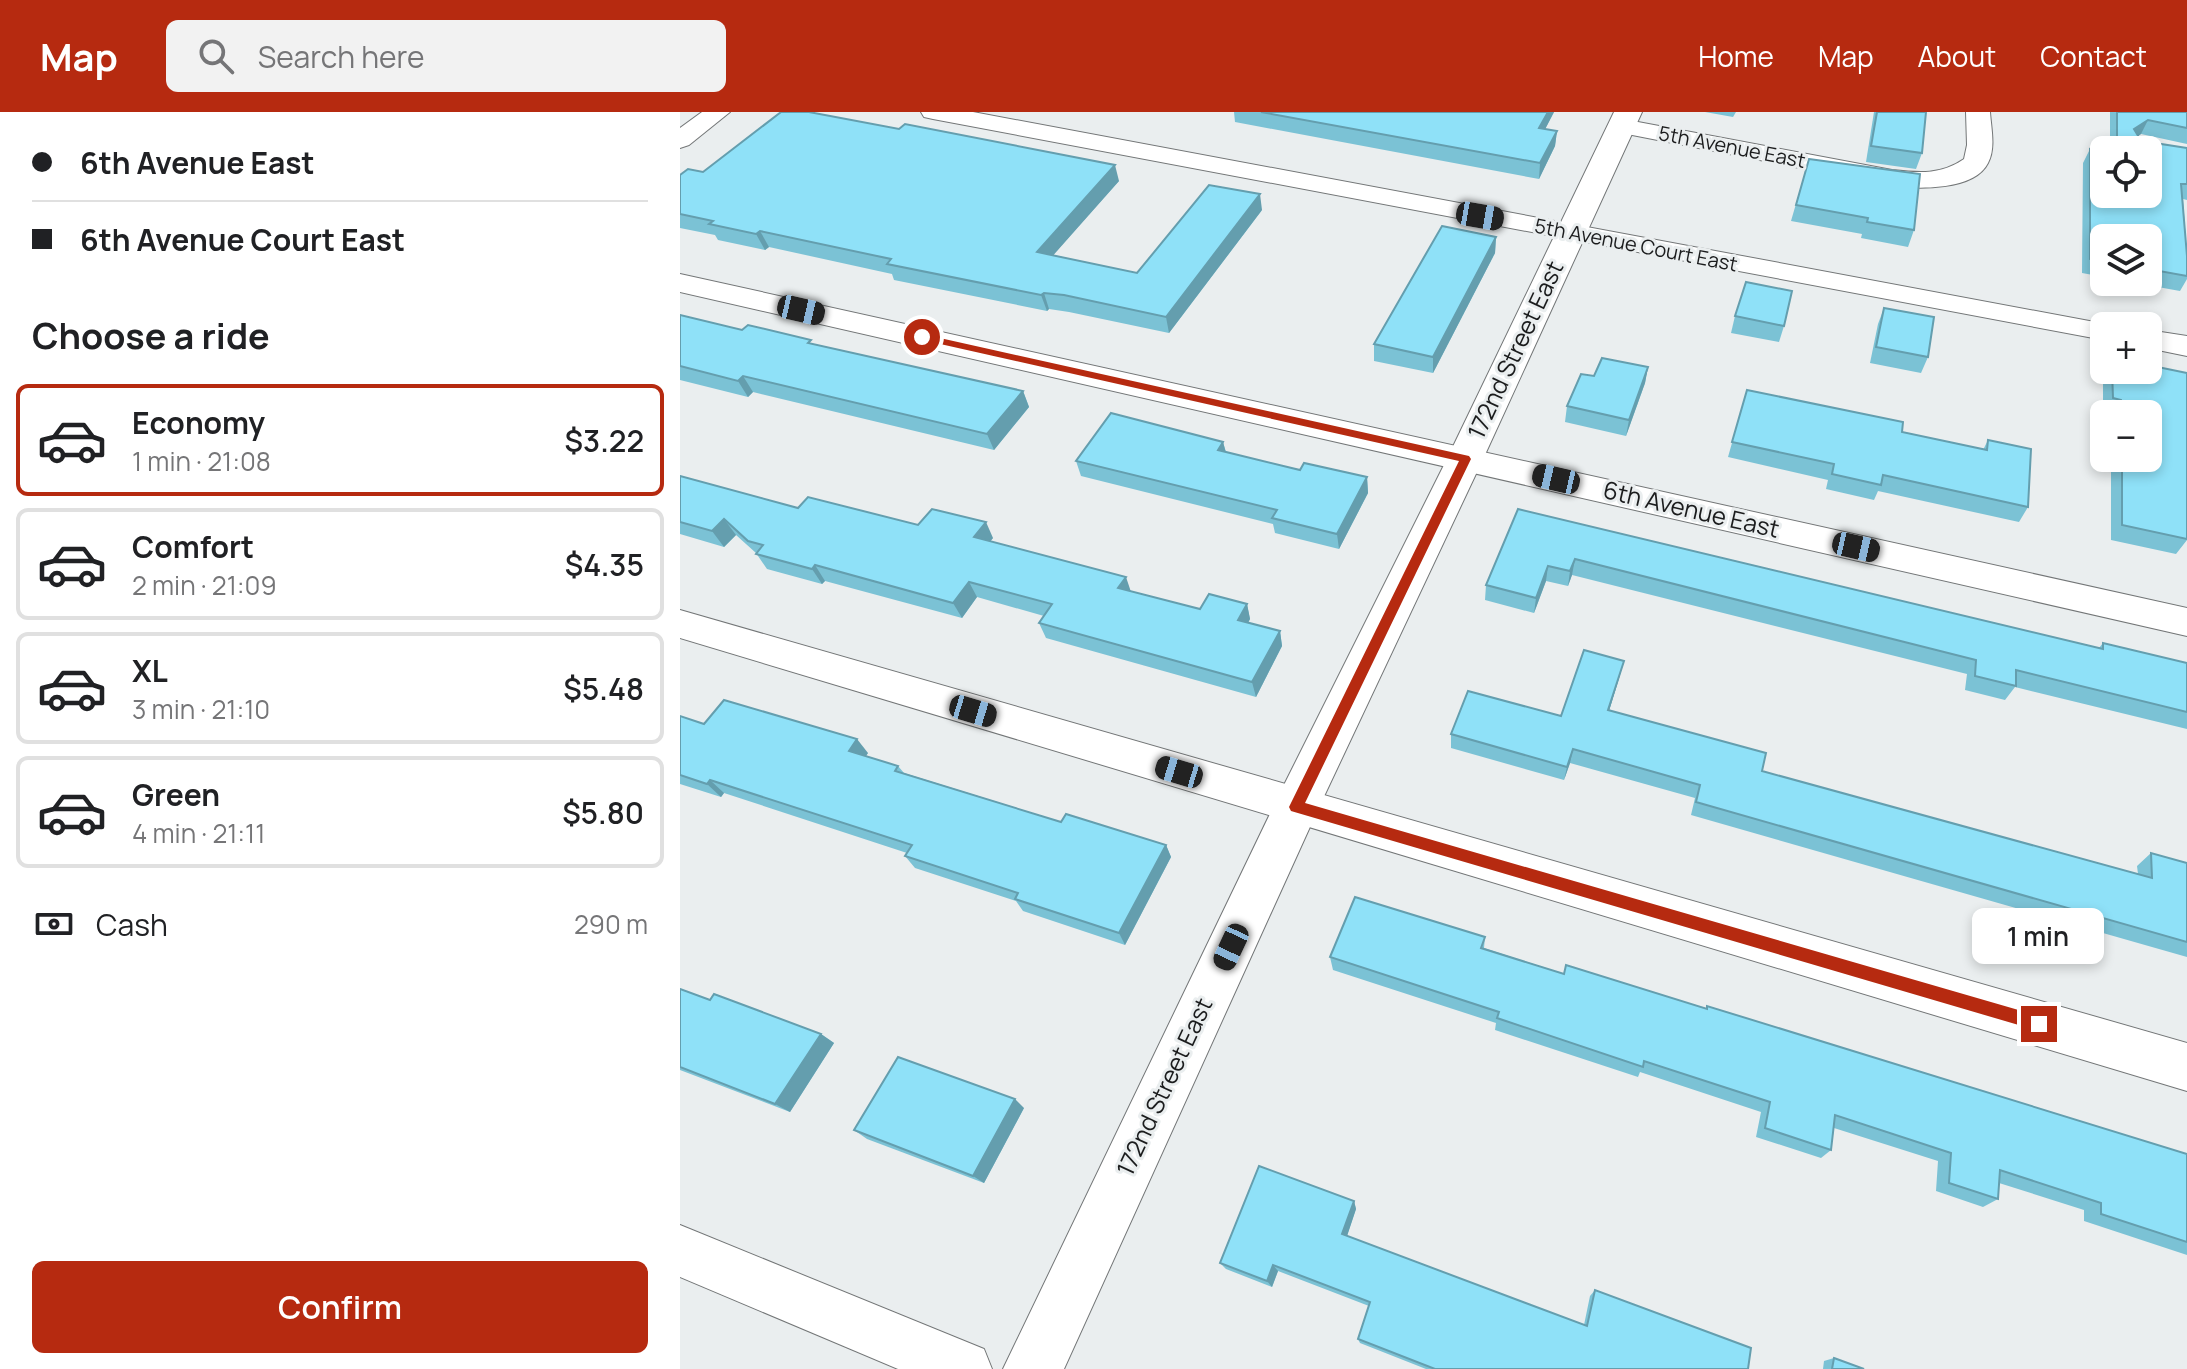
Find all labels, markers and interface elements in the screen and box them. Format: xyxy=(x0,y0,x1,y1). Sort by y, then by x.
search box xyxy=(166,20,726,92)
text: Map xyxy=(40,30,118,82)
icon: search xyxy=(194,34,238,78)
text: Search here xyxy=(258,36,425,77)
text: Home xyxy=(1698,37,1774,75)
text: Map xyxy=(1818,37,1874,75)
text: About xyxy=(1918,37,1996,75)
text: Contact xyxy=(2040,37,2147,75)
street label: 5th Avenue East xyxy=(1656,119,1808,174)
map controls xyxy=(2090,136,2162,472)
button: locate xyxy=(2090,136,2162,208)
text: 6th Avenue East xyxy=(80,142,315,183)
car xyxy=(1454,200,1506,232)
street label: 5th Avenue Court East xyxy=(1532,212,1740,277)
text: 6th Avenue Court East xyxy=(80,219,405,260)
button: layers xyxy=(2090,224,2162,296)
street label: 172nd Street East xyxy=(1459,255,1570,444)
car xyxy=(775,293,827,327)
text: Choose a ride xyxy=(32,311,270,360)
button: + xyxy=(2090,312,2162,384)
route start xyxy=(904,319,940,355)
button: − xyxy=(2090,400,2162,472)
text: Economy xyxy=(132,402,265,443)
icon: car xyxy=(36,404,108,476)
text: $3.22 xyxy=(565,420,644,461)
text: 1 min · 21:08 xyxy=(132,443,271,479)
car xyxy=(1530,462,1582,496)
street label: 6th Avenue East xyxy=(1600,472,1783,545)
text: Comfort xyxy=(132,526,254,567)
icon: car xyxy=(36,528,108,600)
car xyxy=(1830,530,1882,564)
text: $4.35 xyxy=(565,544,644,585)
text: 2 min · 21:09 xyxy=(132,567,277,603)
text: XL xyxy=(132,650,168,691)
icon: car xyxy=(36,652,108,724)
text: $5.48 xyxy=(563,668,644,709)
text: 3 min · 21:10 xyxy=(132,691,270,727)
car xyxy=(947,693,999,729)
car xyxy=(1153,754,1205,790)
text: Green xyxy=(132,774,220,815)
icon: car xyxy=(36,776,108,848)
text: $5.80 xyxy=(562,792,644,833)
text: 4 min · 21:11 xyxy=(132,815,265,851)
icon: cash xyxy=(32,902,76,946)
text: Cash xyxy=(96,904,168,945)
text: 290 m xyxy=(574,906,648,942)
callout: 1 min xyxy=(1973,908,2105,964)
text: 1 min xyxy=(2007,918,2069,954)
car xyxy=(1210,920,1252,974)
street label: 172nd Street East xyxy=(1108,992,1219,1181)
route end xyxy=(2021,1006,2057,1042)
button: Confirm xyxy=(32,1261,648,1353)

